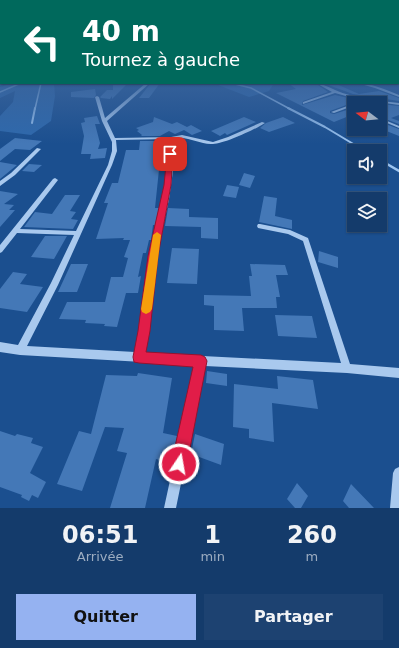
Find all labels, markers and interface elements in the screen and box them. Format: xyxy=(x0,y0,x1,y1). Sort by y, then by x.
text: 40 m xyxy=(82,15,160,48)
icon: left xyxy=(16,16,68,68)
text: Tournez à gauche xyxy=(82,49,240,70)
north arrow xyxy=(347,96,387,136)
map controls xyxy=(347,96,387,232)
pin xyxy=(153,137,187,171)
icon: arrive xyxy=(159,143,181,165)
button: sound xyxy=(347,144,387,184)
button: layers xyxy=(347,192,387,232)
position arrow xyxy=(158,443,200,485)
text: 06:51 xyxy=(62,521,138,549)
text: 1 xyxy=(204,521,221,549)
text: 260 xyxy=(287,521,337,549)
text: Arrivée xyxy=(77,549,124,564)
text: min xyxy=(200,549,225,564)
text: m xyxy=(306,549,318,564)
button: Quitter xyxy=(16,594,196,640)
button: Partager xyxy=(204,594,383,640)

